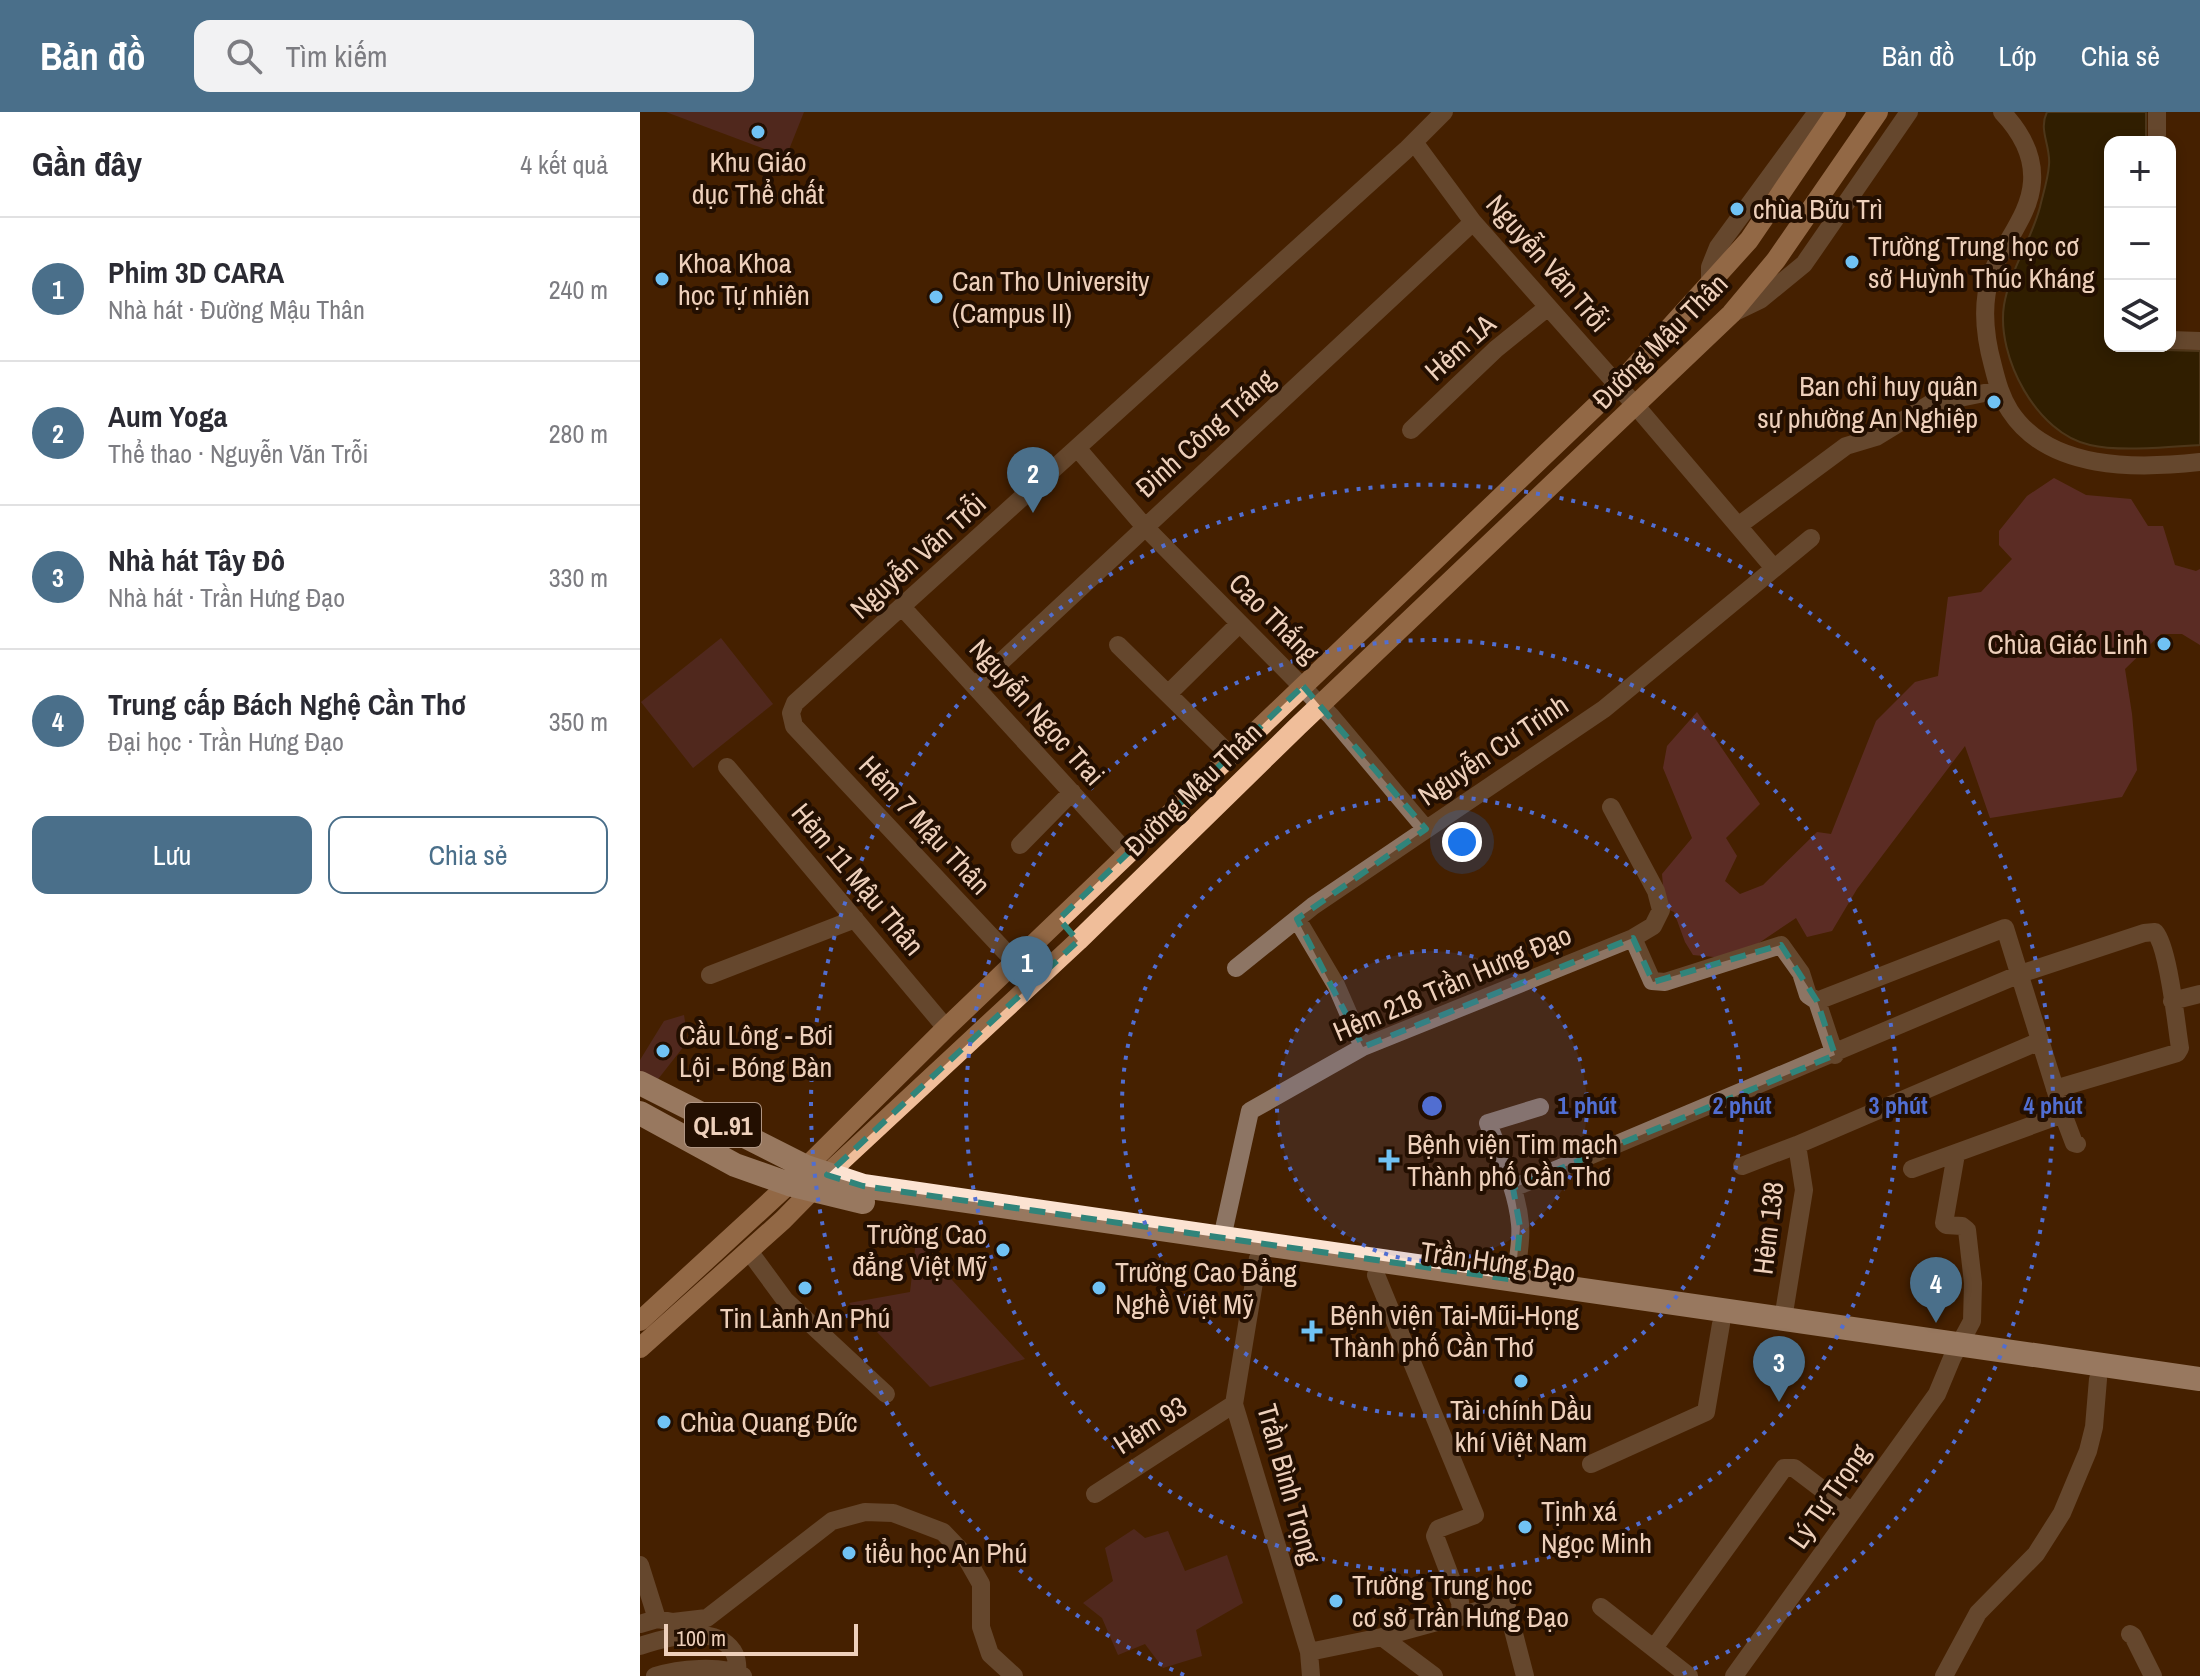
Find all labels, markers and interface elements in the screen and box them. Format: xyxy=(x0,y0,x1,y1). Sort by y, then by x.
search box xyxy=(194,20,754,92)
text: Bản đồ xyxy=(40,31,146,82)
icon: search xyxy=(222,34,266,78)
text: Tìm kiếm xyxy=(286,36,388,76)
text: Bản đồ xyxy=(1882,37,1955,75)
text: Lớp xyxy=(1999,37,2037,75)
text: Chia sẻ xyxy=(2081,37,2160,75)
marker: Khu Giáo dục Thể chất xyxy=(749,123,767,141)
map controls xyxy=(2104,136,2176,352)
button: + xyxy=(2104,136,2176,208)
text: Gần đây xyxy=(32,141,142,187)
place label: Khu Giáo dục Thể chất xyxy=(692,143,824,213)
text: 4 kết quả xyxy=(520,147,608,182)
street label: Nguyễn Văn Trỗi xyxy=(1478,186,1618,340)
place label: chùa Bửu Trì xyxy=(1753,190,1883,228)
marker: chùa Bửu Trì xyxy=(1728,200,1746,218)
button: − xyxy=(2104,208,2176,280)
place label: Trường Trung học cơ sở Huỳnh Thúc Kháng xyxy=(1868,227,2095,297)
place label: Khoa Khoa học Tự nhiên xyxy=(678,244,810,314)
text: Phim 3D CARA xyxy=(108,252,284,292)
marker: Trường Trung học cơ sở Huỳnh Thúc Kháng xyxy=(1843,253,1861,271)
place label: Can Tho University (Campus II) xyxy=(952,262,1150,332)
street label: Đường Mậu Thân xyxy=(1584,265,1736,417)
marker: Khoa Khoa học Tự nhiên xyxy=(653,270,671,288)
text: 1 xyxy=(52,272,64,307)
text: 240 m xyxy=(549,272,608,307)
button: layers xyxy=(2104,280,2176,352)
marker: Can Tho University (Campus II) xyxy=(927,288,945,306)
text: Nhà hát · Đường Mậu Thân xyxy=(108,292,365,327)
street label: Hẻm 1A xyxy=(1416,305,1504,389)
street label: Đinh Công Tráng xyxy=(1127,360,1283,506)
place label: Ban chỉ huy quân sự phường An Nghiệp xyxy=(1757,367,1978,437)
marker: Ban chỉ huy quân sự phường An Nghiệp xyxy=(1985,393,2003,411)
text: Aum Yoga xyxy=(108,396,227,436)
text: 2 xyxy=(52,416,64,451)
text: 280 m xyxy=(549,416,608,451)
text: Thể thao · Nguyễn Văn Trỗi xyxy=(108,436,368,471)
pin: 2 xyxy=(1007,447,1059,513)
street label: Nguyễn Văn Trỗi xyxy=(842,485,994,627)
text: Nhà hát Tây Đô xyxy=(108,540,285,580)
text: 3 xyxy=(52,560,64,595)
text: 330 m xyxy=(549,560,608,595)
street label: Cao Thắng xyxy=(1221,565,1328,672)
text: Nhà hát · Trần Hưng Đạo xyxy=(108,580,345,615)
place label: Chùa Giác Linh xyxy=(1987,625,2148,663)
street label: Nguyễn Ngọc Trai xyxy=(961,631,1113,793)
marker: Chùa Giác Linh xyxy=(2155,635,2173,653)
text: Trung cấp Bách Nghệ Cần Thơ xyxy=(108,684,466,724)
street label: Nguyễn Cư Trinh xyxy=(1410,686,1576,814)
text: 4 xyxy=(52,704,64,739)
text: 350 m xyxy=(549,704,608,739)
street label: Đường Mậu Thân xyxy=(1116,714,1270,864)
text: Đại học · Trần Hưng Đạo xyxy=(108,724,344,759)
street label: Hẻm 7 Mậu Thân xyxy=(851,747,999,903)
street label: Hẻm 11 Mậu Thân xyxy=(783,795,933,963)
button: Lưu xyxy=(32,816,312,894)
button: Chia sẻ xyxy=(328,816,608,894)
your location xyxy=(1442,822,1482,862)
street label: Hẻm 218 Trần Hưng Đạo xyxy=(1327,916,1577,1050)
pin: 1 xyxy=(1001,936,1053,1002)
place label: Cầu Lông - Bơi Lội - Bóng Bàn xyxy=(679,1016,833,1086)
marker: Cầu Lông - Bơi Lội - Bóng Bàn xyxy=(654,1042,672,1060)
text: 1 phút xyxy=(1557,1089,1617,1121)
text: 2 phút xyxy=(1712,1089,1772,1121)
text: 3 phút xyxy=(1868,1089,1928,1121)
text: 4 phút xyxy=(2023,1089,2083,1121)
centre of rings xyxy=(1418,1092,1446,1120)
road number: QL.91 xyxy=(685,1103,761,1147)
place label: Bệnh viện Tim mạch Thành phố Cần Thơ xyxy=(1407,1125,1618,1195)
marker: Bệnh viện Tim mạch Thành phố Cần Thơ xyxy=(1378,1149,1400,1171)
street label: Hẻm 138 xyxy=(1743,1179,1793,1277)
place label: Trường Cao đẳng Việt Mỹ xyxy=(852,1215,988,1285)
street label: Trần Hưng Đạo xyxy=(1418,1232,1578,1292)
marker: Trường Cao đẳng Việt Mỹ xyxy=(994,1241,1012,1259)
place label: Trường Cao Đẳng Nghề Việt Mỹ xyxy=(1115,1253,1297,1323)
pin: 4 xyxy=(1910,1257,1962,1323)
marker: Tin Lành An Phú xyxy=(796,1279,814,1297)
marker: Trường Cao Đẳng Nghề Việt Mỹ xyxy=(1090,1279,1108,1297)
place label: Bệnh viện Tai-Mũi-Họng Thành phố Cần Thơ xyxy=(1330,1296,1579,1366)
place label: Tin Lành An Phú xyxy=(720,1299,890,1337)
marker: Bệnh viện Tai-Mũi-Họng Thành phố Cần Thơ xyxy=(1301,1320,1323,1342)
pin: 3 xyxy=(1753,1336,1805,1402)
marker: Tài chính Dầu khí Việt Nam xyxy=(1512,1372,1530,1390)
street label: Hẻm 93 xyxy=(1106,1387,1194,1463)
place label: Tài chính Dầu khí Việt Nam xyxy=(1450,1391,1592,1461)
street label: Trần Bình Trọng xyxy=(1248,1399,1330,1569)
place label: Chùa Quang Đức xyxy=(680,1403,857,1441)
marker: Chùa Quang Đức xyxy=(655,1413,673,1431)
street label: Lý Tự Trọng xyxy=(1779,1436,1879,1556)
place label: Tịnh xá Ngọc Minh xyxy=(1541,1492,1652,1562)
marker: Tịnh xá Ngọc Minh xyxy=(1516,1518,1534,1536)
place label: tiểu học An Phú xyxy=(865,1534,1027,1572)
marker: tiểu học An Phú xyxy=(840,1544,858,1562)
place label: Trường Trung học cơ sở Trần Hưng Đạo xyxy=(1352,1566,1569,1636)
marker: Trường Trung học cơ sở Trần Hưng Đạo xyxy=(1327,1592,1345,1610)
scale bar xyxy=(664,1620,858,1656)
text: 100 m xyxy=(676,1623,726,1653)

